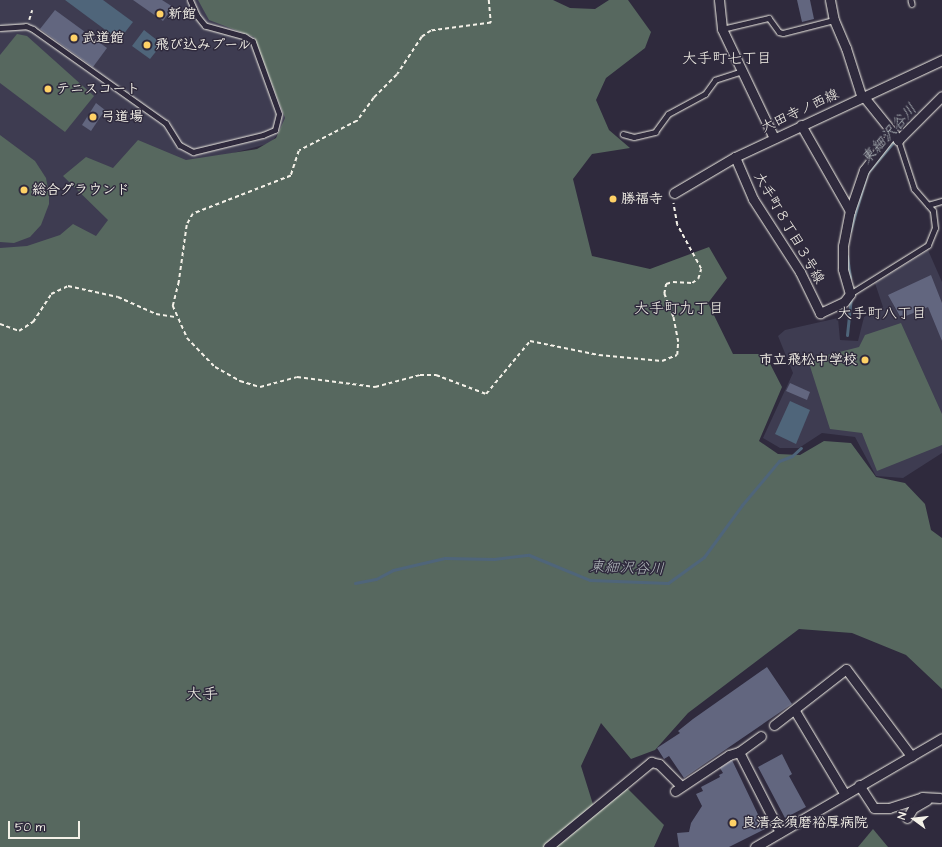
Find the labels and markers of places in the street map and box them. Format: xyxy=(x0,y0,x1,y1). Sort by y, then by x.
place label: 新館 xyxy=(168,6,196,22)
marker: 新館 xyxy=(155,9,165,19)
place label: 武道館 xyxy=(82,30,124,46)
marker: 武道館 xyxy=(69,33,79,43)
place label: 飛び込みプール xyxy=(155,37,252,53)
marker: 飛び込みプール xyxy=(142,40,152,50)
place label: テニスコート xyxy=(56,81,140,97)
marker: テニスコート xyxy=(43,84,53,94)
place label: 弓道場 xyxy=(101,109,143,125)
marker: 弓道場 xyxy=(88,112,98,122)
place label: 総合グラウンド xyxy=(32,182,130,198)
marker: 総合グラウンド xyxy=(19,185,29,195)
place label: 勝福寺 xyxy=(621,191,663,207)
marker: 勝福寺 xyxy=(608,194,618,204)
place label: 市立飛松中学校 xyxy=(759,352,857,368)
marker: 市立飛松中学校 xyxy=(860,355,870,365)
place label: 良清会須磨裕厚病院 xyxy=(742,815,868,831)
marker: 良清会須磨裕厚病院 xyxy=(727,817,739,829)

